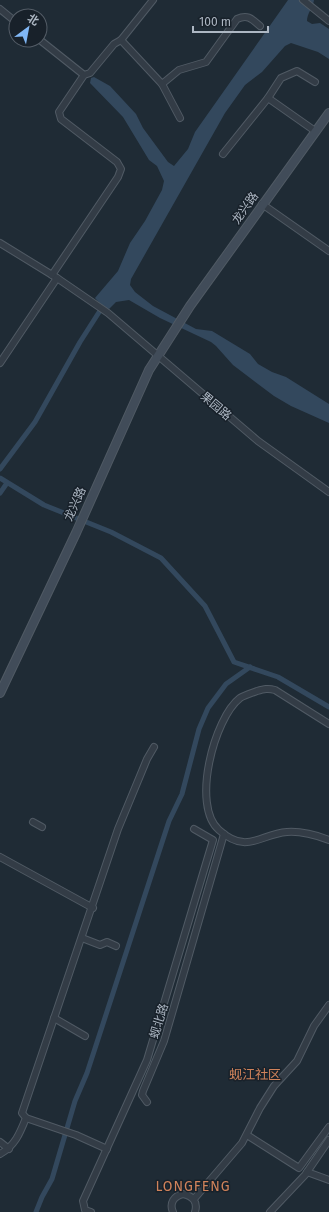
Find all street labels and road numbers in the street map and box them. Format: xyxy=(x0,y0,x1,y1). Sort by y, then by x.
street label: 龙兴路 xyxy=(229,189,261,227)
street label: 果园路 xyxy=(198,389,234,423)
street label: 龙兴路 xyxy=(61,485,89,523)
street label: 蚬北路 xyxy=(147,1002,171,1040)

